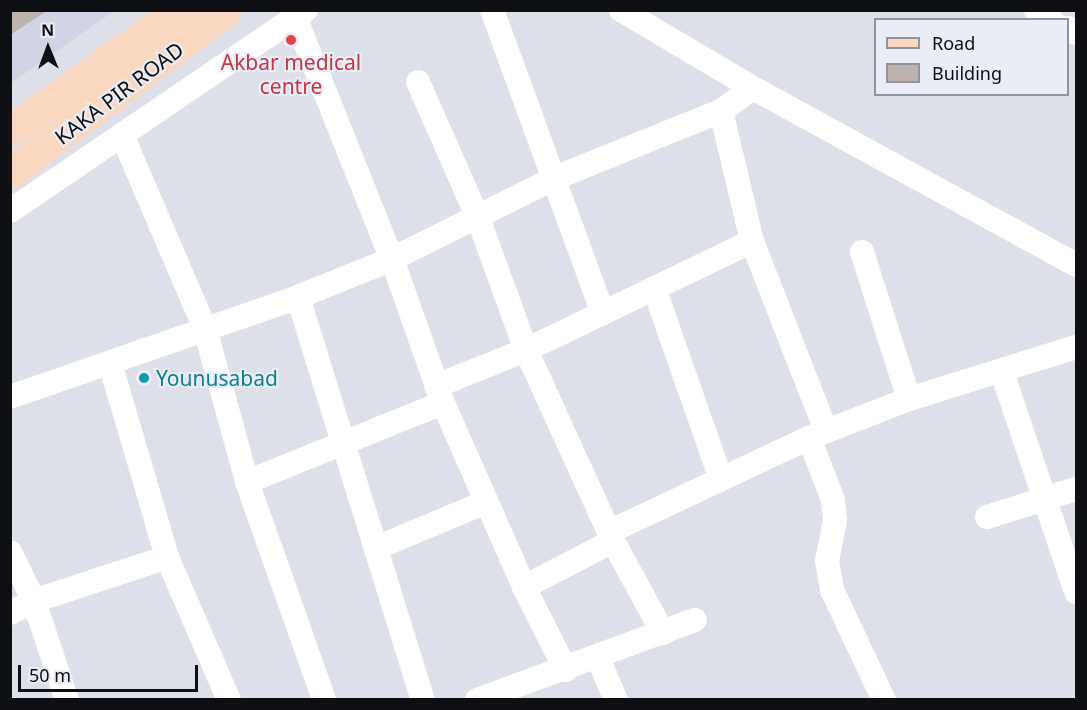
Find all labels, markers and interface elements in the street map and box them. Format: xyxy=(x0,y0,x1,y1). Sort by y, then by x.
north arrow xyxy=(18,18,78,78)
legend xyxy=(874,18,1069,96)
text: N xyxy=(41,19,54,41)
text: Road xyxy=(932,31,975,55)
marker: Akbar medical centre xyxy=(284,33,298,47)
street label: KAKA PIR ROAD xyxy=(50,36,188,150)
place label: Akbar medical centre xyxy=(221,49,361,99)
text: Building xyxy=(932,61,1002,85)
place label: Younusabad xyxy=(156,365,278,391)
marker: Younusabad xyxy=(137,371,151,385)
scale bar xyxy=(21,653,201,691)
text: 50 m xyxy=(29,663,71,687)

